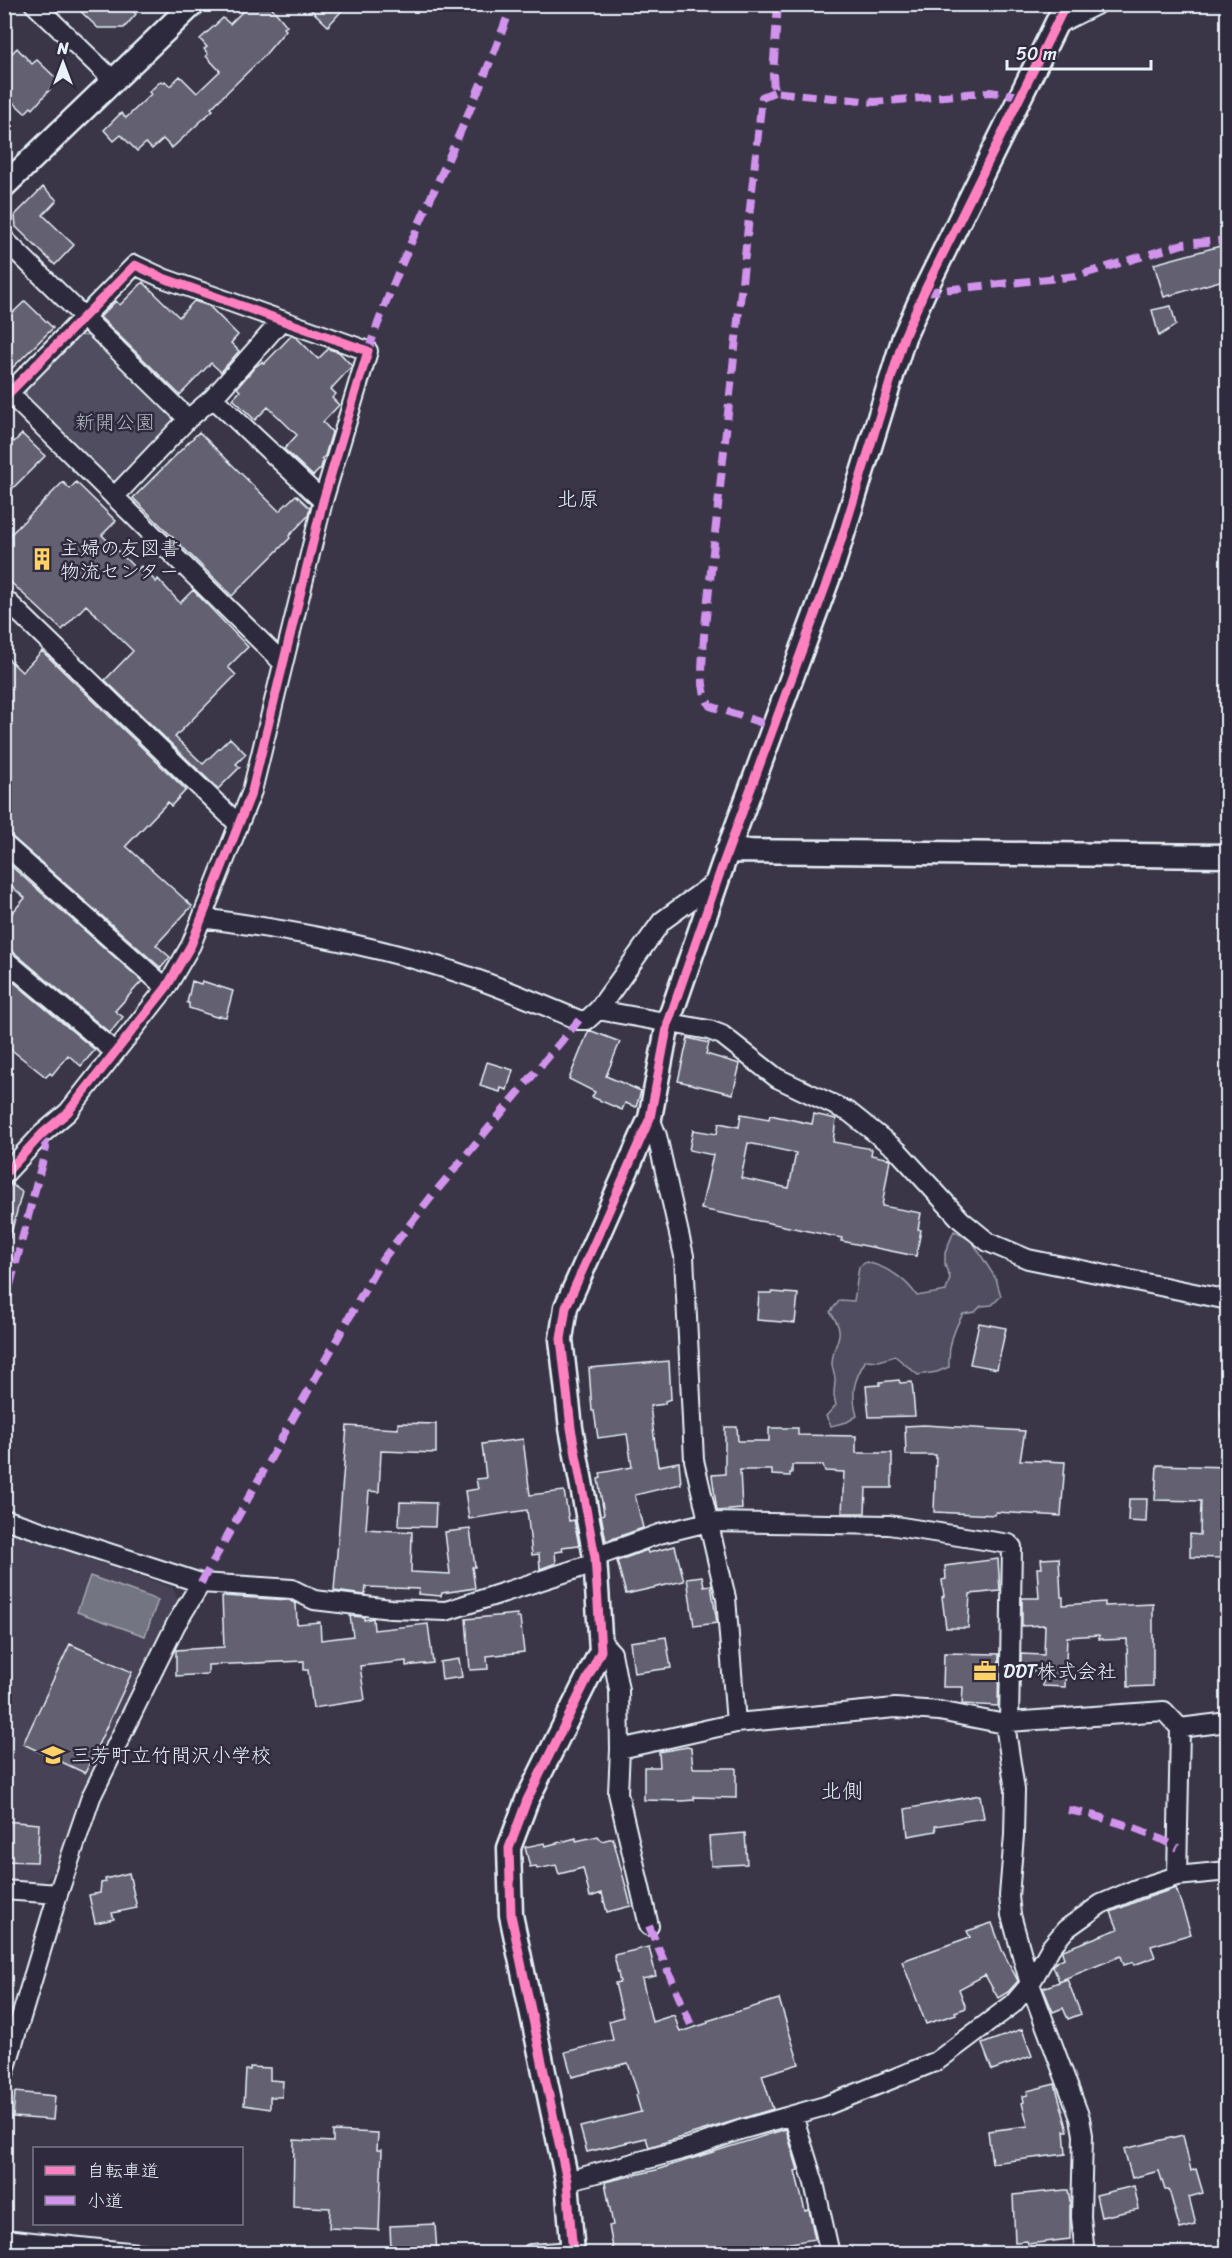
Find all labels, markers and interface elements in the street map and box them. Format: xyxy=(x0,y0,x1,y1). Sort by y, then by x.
north arrow xyxy=(33,33,93,93)
scale bar xyxy=(1007,33,1151,71)
text: N xyxy=(56,34,69,63)
text: 50 m xyxy=(1016,38,1057,70)
park label: 新開公園 xyxy=(75,405,155,440)
district label: 北原 xyxy=(557,480,599,518)
place label: 主婦の友図書 物流センター xyxy=(60,531,180,589)
building icon: 主婦の友図書 物流センター xyxy=(29,546,55,572)
place label: DDT株式会社 xyxy=(1003,1654,1117,1689)
office icon: DDT株式会社 xyxy=(972,1658,998,1684)
place label: 三芳町立竹間沢小学校 xyxy=(71,1738,271,1773)
school or university icon: 三芳町立竹間沢小学校 xyxy=(40,1742,66,1768)
district label: 北側 xyxy=(821,1772,863,1810)
legend xyxy=(33,2147,243,2225)
text: 自転車道 xyxy=(87,2155,159,2187)
text: 小道 xyxy=(87,2185,123,2217)

